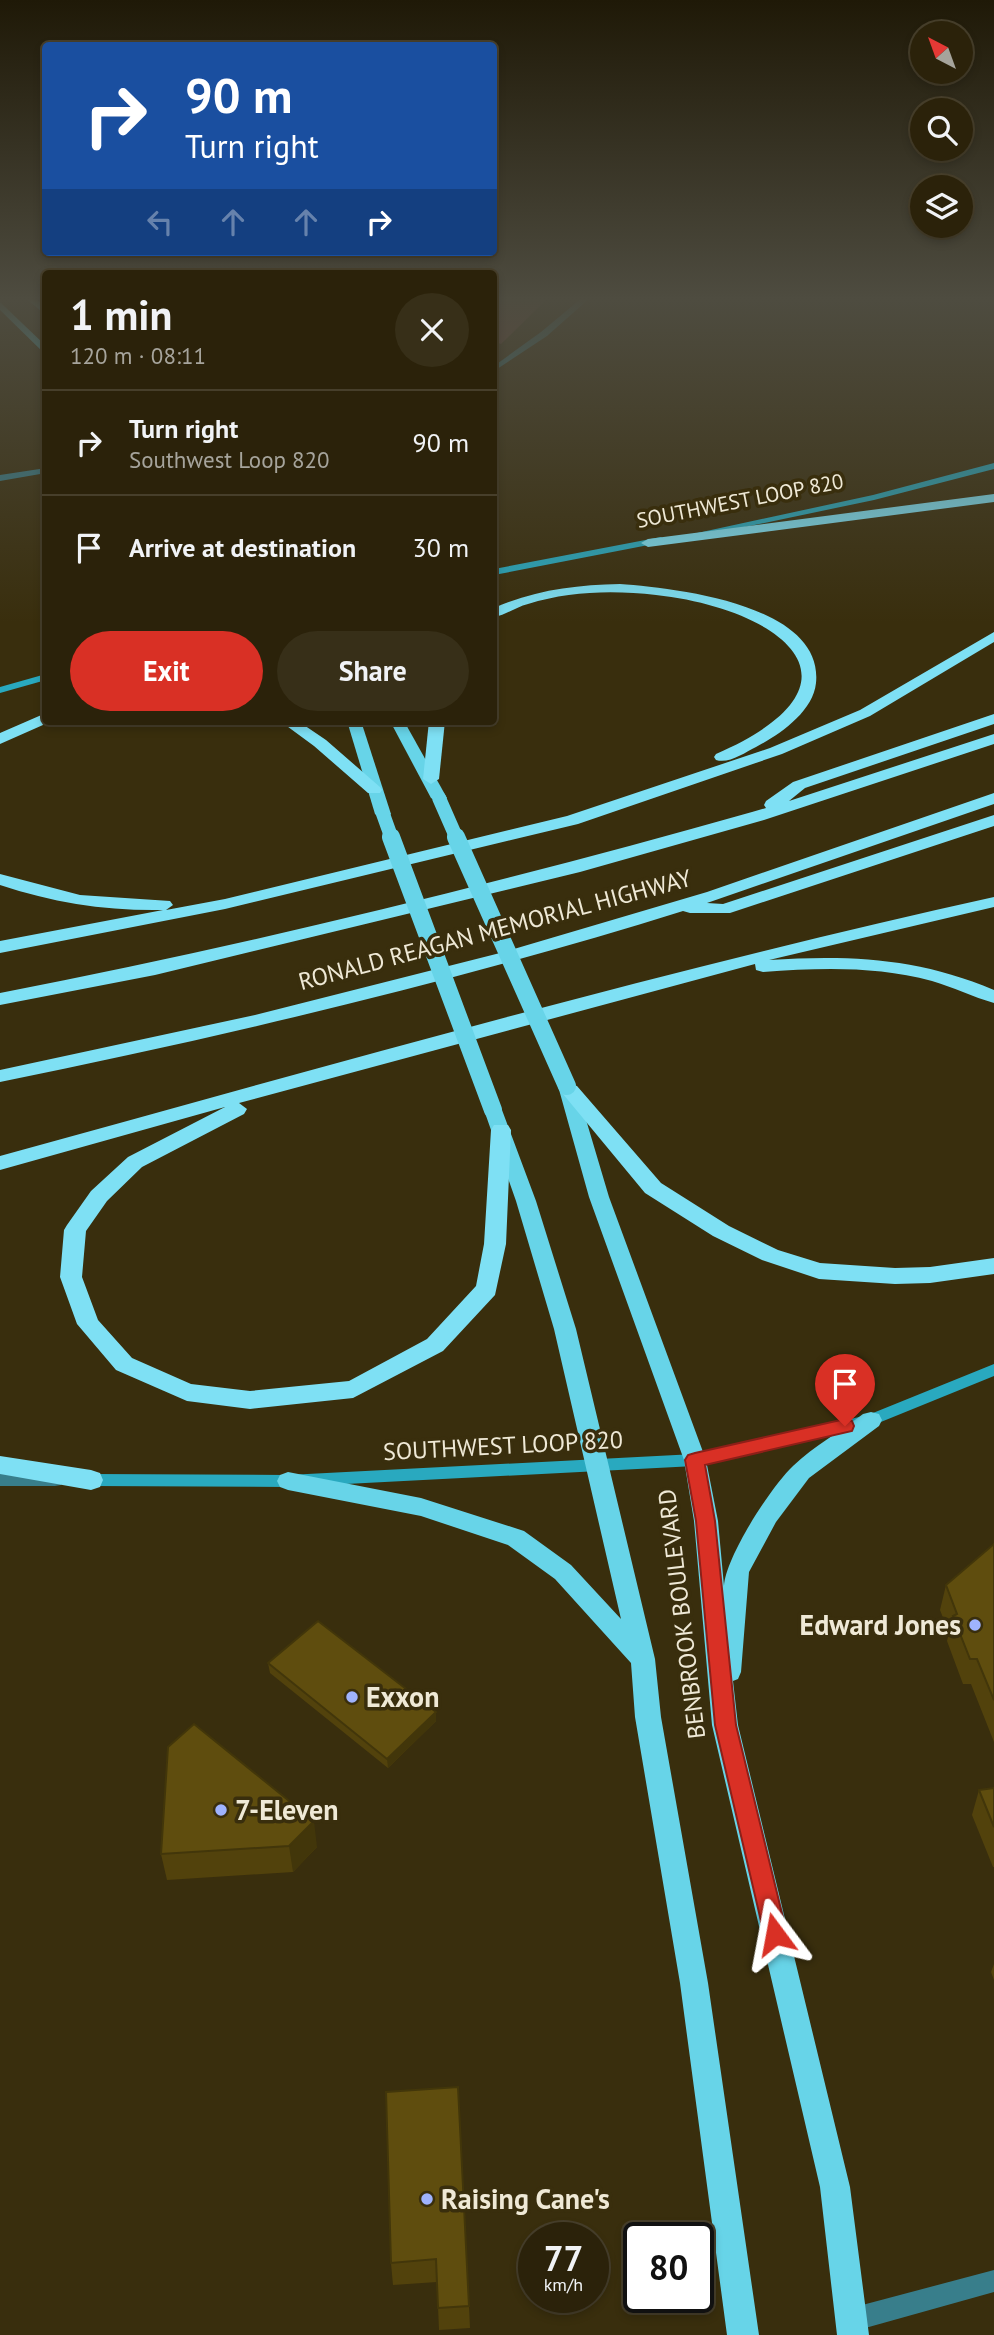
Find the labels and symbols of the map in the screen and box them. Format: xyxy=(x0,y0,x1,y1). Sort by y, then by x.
north arrow xyxy=(910,21,973,84)
street label: SOUTHWEST LOOP 820 xyxy=(634,467,846,534)
street label: RONALD REAGAN MEMORIAL HIGHWAY xyxy=(295,862,695,997)
pin xyxy=(815,1354,875,1426)
street label: SOUTHWEST LOOP 820 xyxy=(382,1424,624,1467)
street label: BENBROOK BOULEVARD xyxy=(651,1487,712,1741)
place label: Edward Jones xyxy=(800,1606,961,1643)
marker: Edward Jones xyxy=(967,1617,983,1633)
place label: Exxon xyxy=(366,1678,439,1715)
marker: Exxon xyxy=(344,1689,360,1705)
place label: 7-Eleven xyxy=(235,1791,339,1828)
marker: 7-Eleven xyxy=(213,1802,229,1818)
position arrow xyxy=(738,1897,812,1971)
place label: Raising Cane's xyxy=(441,2180,610,2217)
marker: Raising Cane's xyxy=(419,2191,435,2207)
speed limit sign: 80 xyxy=(623,2222,714,2313)

